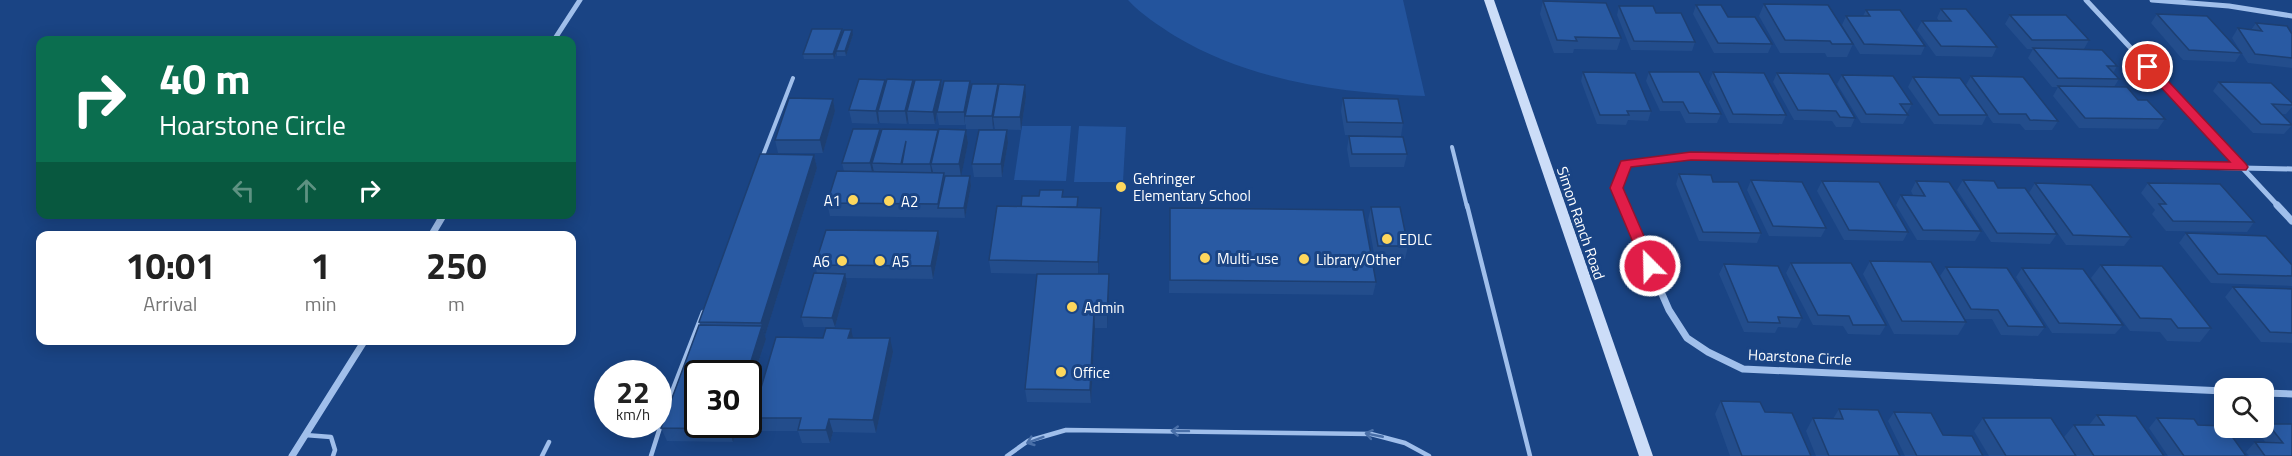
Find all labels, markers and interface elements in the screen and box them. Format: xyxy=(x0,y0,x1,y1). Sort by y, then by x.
pin xyxy=(2122,41,2173,92)
text: 40 m xyxy=(159,46,251,110)
icon: arrive xyxy=(2131,50,2164,83)
icon: right xyxy=(60,60,138,138)
text: Hoarstone Circle xyxy=(159,104,346,145)
street label: Simon Ranch Road xyxy=(1551,163,1611,283)
place label: Gehringer Elementary School xyxy=(1133,167,1251,207)
icon: left xyxy=(227,174,260,207)
icon: ahead xyxy=(290,174,323,207)
icon: right xyxy=(353,174,386,207)
marker: Gehringer Elementary School xyxy=(1114,180,1128,194)
place label: A1 xyxy=(824,189,841,212)
place label: A2 xyxy=(901,190,918,213)
marker: A1 xyxy=(846,193,860,207)
marker: A2 xyxy=(882,194,896,208)
place label: EDLC xyxy=(1399,228,1432,251)
marker: EDLC xyxy=(1380,232,1394,246)
position arrow xyxy=(1618,234,1682,298)
text: 10:01 xyxy=(125,238,215,293)
text: 1 xyxy=(311,238,331,293)
text: 250 xyxy=(426,238,487,293)
place label: Multi-use xyxy=(1217,247,1279,270)
place label: Library/Other xyxy=(1316,248,1401,271)
place label: A6 xyxy=(813,250,830,273)
place label: A5 xyxy=(892,250,909,273)
marker: Multi-use xyxy=(1198,251,1212,265)
marker: Library/Other xyxy=(1297,252,1311,266)
marker: A6 xyxy=(835,254,849,268)
marker: A5 xyxy=(873,254,887,268)
text: Arrival xyxy=(143,288,198,319)
text: min xyxy=(305,288,337,319)
text: m xyxy=(448,288,465,319)
place label: Admin xyxy=(1084,296,1125,319)
marker: Admin xyxy=(1065,300,1079,314)
street label: Hoarstone Circle xyxy=(1748,343,1852,371)
speed limit sign: 30 xyxy=(684,360,762,438)
place label: Office xyxy=(1073,361,1110,384)
marker: Office xyxy=(1054,365,1068,379)
text: 22 xyxy=(616,369,650,415)
map controls xyxy=(2214,378,2274,438)
button: search xyxy=(2214,378,2274,438)
text: km/h xyxy=(616,403,650,426)
one-way arrow xyxy=(1170,425,1190,437)
one-way arrow xyxy=(1365,429,1385,440)
one-way arrow xyxy=(1026,435,1045,446)

